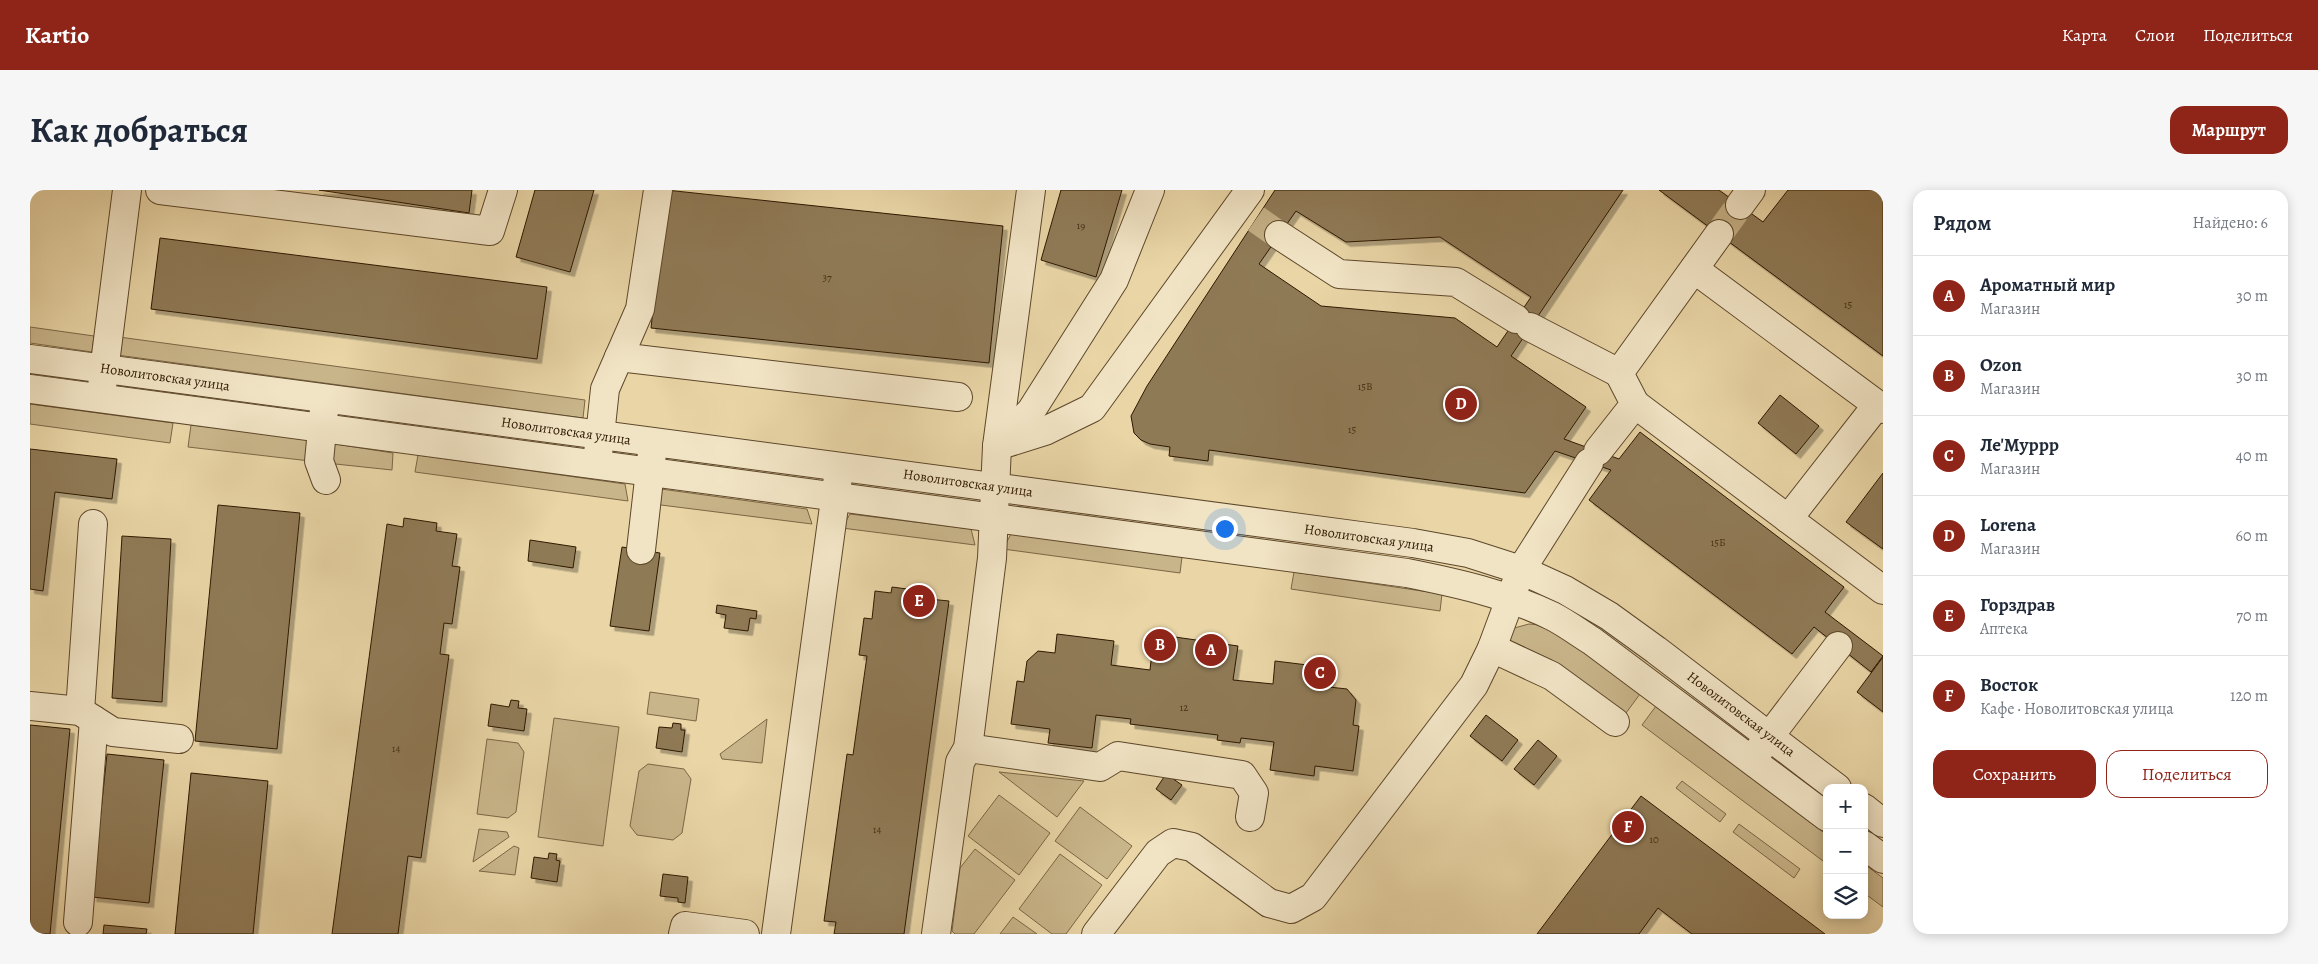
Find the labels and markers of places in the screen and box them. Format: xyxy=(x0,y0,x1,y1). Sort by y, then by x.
pin: D xyxy=(1445,385,1477,423)
pin: E xyxy=(903,582,935,620)
pin: B xyxy=(1144,626,1176,664)
pin: A xyxy=(1195,631,1227,669)
pin: C xyxy=(1304,654,1336,692)
pin: F xyxy=(1612,808,1644,846)

